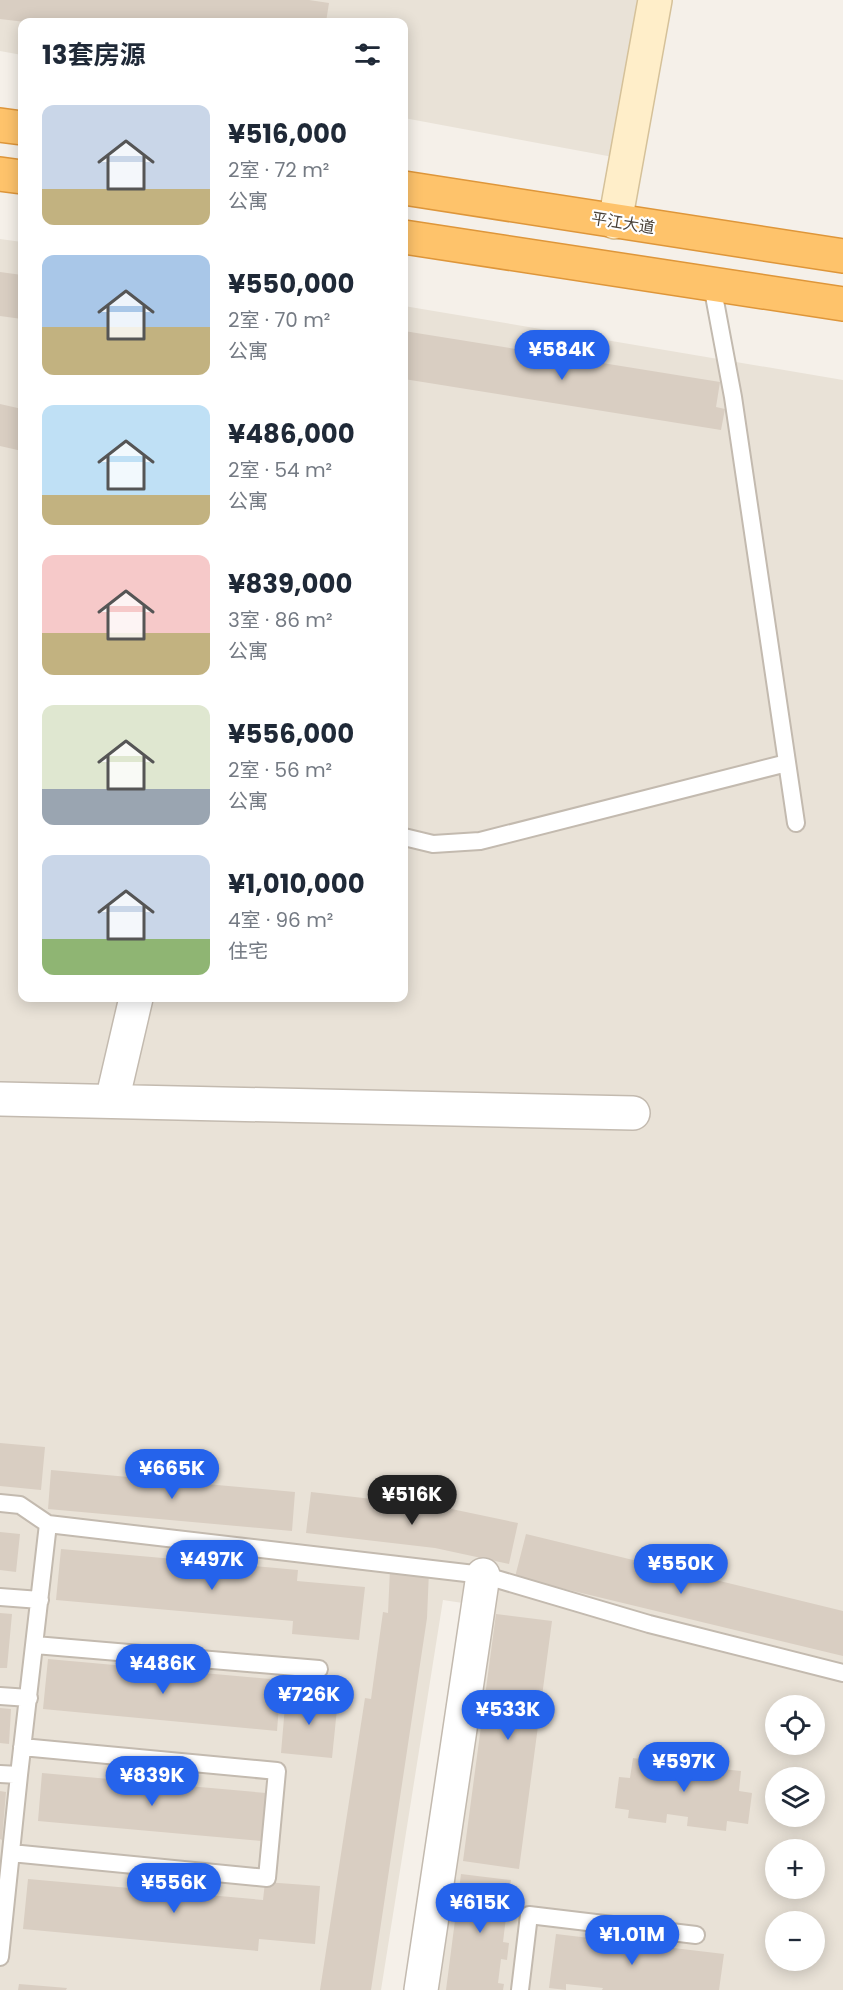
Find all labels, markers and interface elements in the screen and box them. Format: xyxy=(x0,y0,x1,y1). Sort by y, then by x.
text: 13套房源 xyxy=(42,37,146,73)
icon: filters xyxy=(351,38,384,71)
text: ¥516,000 xyxy=(228,116,347,152)
icon: home xyxy=(90,129,162,201)
text: 2室 · 72 m² xyxy=(228,156,329,184)
text: 公寓 xyxy=(228,187,268,215)
street label: 平江大道 xyxy=(590,207,656,239)
text: ¥550,000 xyxy=(228,266,355,302)
icon: home xyxy=(90,279,162,351)
text: 2室 · 70 m² xyxy=(228,306,330,334)
pin: ¥584K xyxy=(520,330,604,381)
text: ¥584K xyxy=(529,335,595,363)
text: 公寓 xyxy=(228,337,268,365)
text: ¥486,000 xyxy=(228,416,355,452)
icon: home xyxy=(90,429,162,501)
text: 2室 · 54 m² xyxy=(228,456,332,484)
text: 公寓 xyxy=(228,487,268,515)
text: ¥839,000 xyxy=(228,566,352,602)
icon: home xyxy=(90,579,162,651)
text: 3室 · 86 m² xyxy=(228,606,333,634)
text: 公寓 xyxy=(228,637,268,665)
text: ¥556,000 xyxy=(228,716,354,752)
icon: home xyxy=(90,729,162,801)
text: 2室 · 56 m² xyxy=(228,756,332,784)
text: 公寓 xyxy=(228,787,268,815)
text: ¥1,010,000 xyxy=(228,866,365,902)
icon: home xyxy=(90,879,162,951)
text: 4室 · 96 m² xyxy=(228,906,333,934)
text: 住宅 xyxy=(228,937,268,965)
pin: ¥665K xyxy=(130,1449,214,1500)
text: ¥665K xyxy=(139,1454,205,1482)
pin: ¥516K xyxy=(370,1475,454,1526)
text: ¥516K xyxy=(382,1480,442,1508)
pin: ¥497K xyxy=(170,1540,254,1591)
pin: ¥550K xyxy=(639,1544,723,1595)
text: ¥497K xyxy=(180,1545,244,1573)
text: ¥550K xyxy=(648,1549,714,1577)
pin: ¥486K xyxy=(121,1644,205,1695)
text: ¥486K xyxy=(130,1649,196,1677)
pin: ¥726K xyxy=(267,1675,351,1726)
text: ¥726K xyxy=(278,1680,340,1708)
pin: ¥533K xyxy=(466,1690,550,1741)
text: ¥533K xyxy=(476,1695,540,1723)
map controls xyxy=(765,1695,825,1971)
button: locate xyxy=(765,1695,825,1755)
pin: ¥597K xyxy=(642,1742,726,1793)
text: ¥597K xyxy=(652,1747,716,1775)
pin: ¥839K xyxy=(110,1756,194,1807)
text: ¥839K xyxy=(120,1761,184,1789)
button: layers xyxy=(765,1767,825,1827)
button: + xyxy=(765,1839,825,1899)
pin: ¥556K xyxy=(132,1863,216,1914)
text: ¥556K xyxy=(141,1868,207,1896)
pin: ¥615K xyxy=(438,1883,522,1934)
text: ¥615K xyxy=(450,1888,510,1916)
button: − xyxy=(765,1911,825,1971)
pin: ¥1.01M xyxy=(583,1915,681,1966)
text: ¥1.01M xyxy=(599,1920,665,1948)

